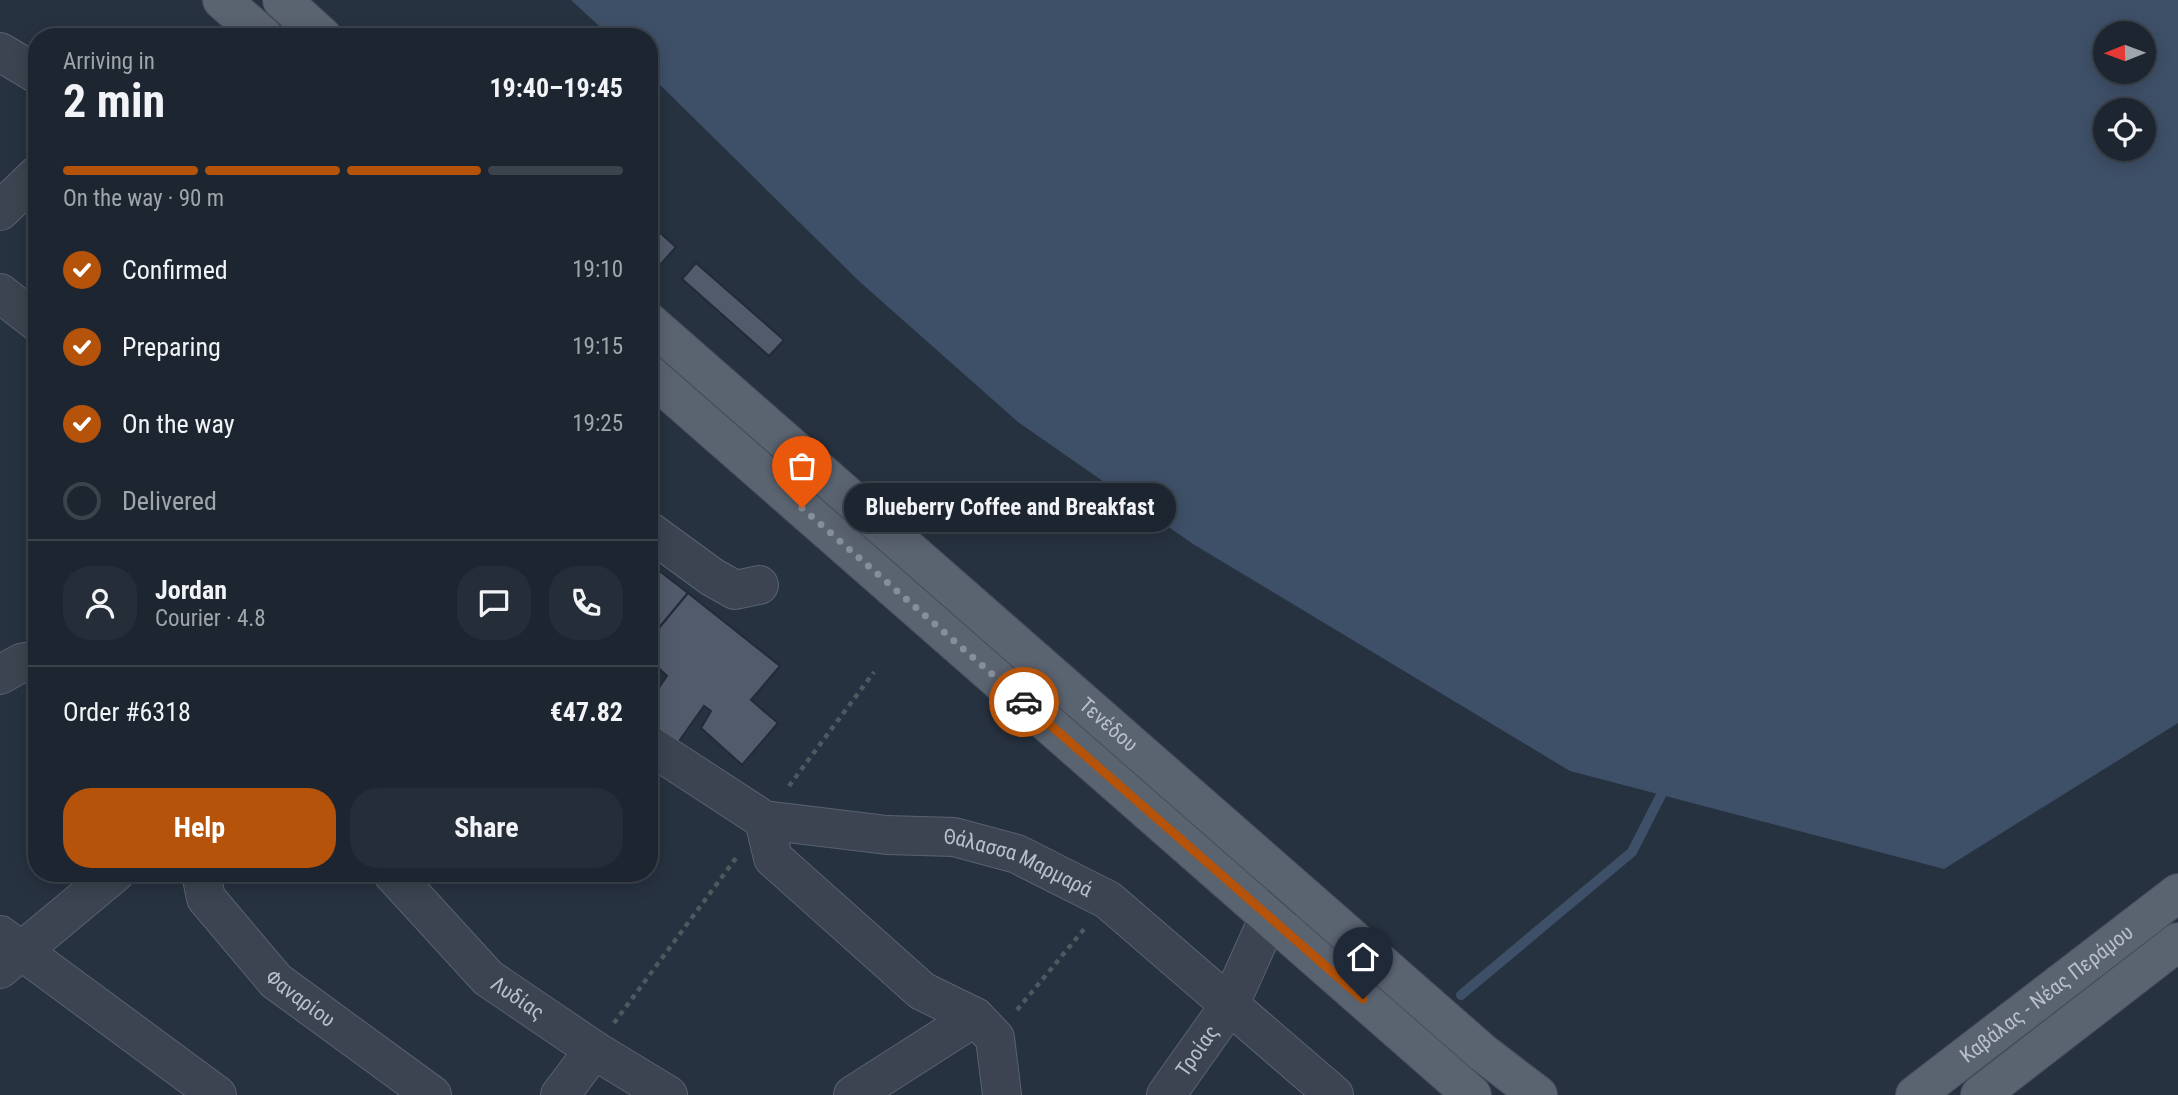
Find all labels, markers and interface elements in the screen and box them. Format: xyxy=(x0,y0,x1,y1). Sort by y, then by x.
north arrow xyxy=(2093,21,2156,84)
map controls xyxy=(2093,21,2156,161)
text: Arriving in xyxy=(63,48,155,75)
text: 19:40–19:45 xyxy=(489,73,623,103)
text: 2 min xyxy=(63,74,165,128)
button: locate xyxy=(2093,98,2156,161)
text: On the way · 90 m xyxy=(63,185,224,212)
icon: check xyxy=(63,251,101,289)
text: Confirmed xyxy=(122,255,228,285)
text: 19:10 xyxy=(572,256,623,283)
icon: check xyxy=(63,328,101,366)
text: Preparing xyxy=(122,332,221,362)
text: 19:15 xyxy=(572,333,623,360)
icon: check xyxy=(63,405,101,443)
text: On the way xyxy=(122,409,235,439)
text: 19:25 xyxy=(572,410,623,437)
pin xyxy=(772,436,832,508)
icon: bag xyxy=(783,447,821,485)
callout: Blueberry Coffee and Breakfast xyxy=(844,484,1176,532)
text: Delivered xyxy=(122,486,217,516)
text: Blueberry Coffee and Breakfast xyxy=(866,494,1154,521)
button: person xyxy=(63,566,137,640)
button: chat xyxy=(457,566,531,640)
button: phone xyxy=(549,566,623,640)
text: Jordan xyxy=(155,575,227,605)
text: Courier · 4.8 xyxy=(155,605,266,632)
courier xyxy=(989,667,1059,737)
icon: car xyxy=(1005,683,1043,721)
street label: Τενέδου xyxy=(1074,693,1143,757)
text: Order #6318 xyxy=(63,697,191,727)
text: €47.82 xyxy=(550,697,623,727)
button: Help xyxy=(63,788,336,868)
button: Share xyxy=(350,788,623,868)
street label: Θάλασσα Μαρμαρά xyxy=(943,825,1097,902)
street label: Καβάλας - Νέας Περάμου xyxy=(1956,920,2138,1068)
pin xyxy=(1333,927,1393,999)
icon: home xyxy=(1344,938,1382,976)
street label: Φαναρίου xyxy=(260,965,340,1032)
street label: Λυδίας xyxy=(486,972,549,1025)
street label: Τροίας xyxy=(1171,1021,1223,1081)

